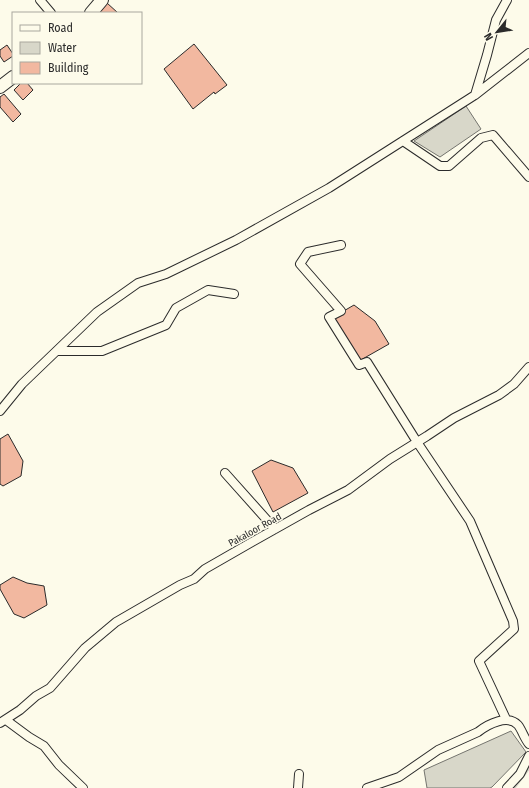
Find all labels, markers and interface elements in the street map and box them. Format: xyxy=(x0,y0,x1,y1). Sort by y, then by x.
legend xyxy=(12,12,142,84)
north arrow xyxy=(477,12,517,52)
text: Road xyxy=(48,21,73,35)
text: N xyxy=(481,31,496,43)
text: Water xyxy=(48,41,77,55)
text: Building xyxy=(48,61,89,75)
street label: Pakaloor Road xyxy=(226,511,284,549)

